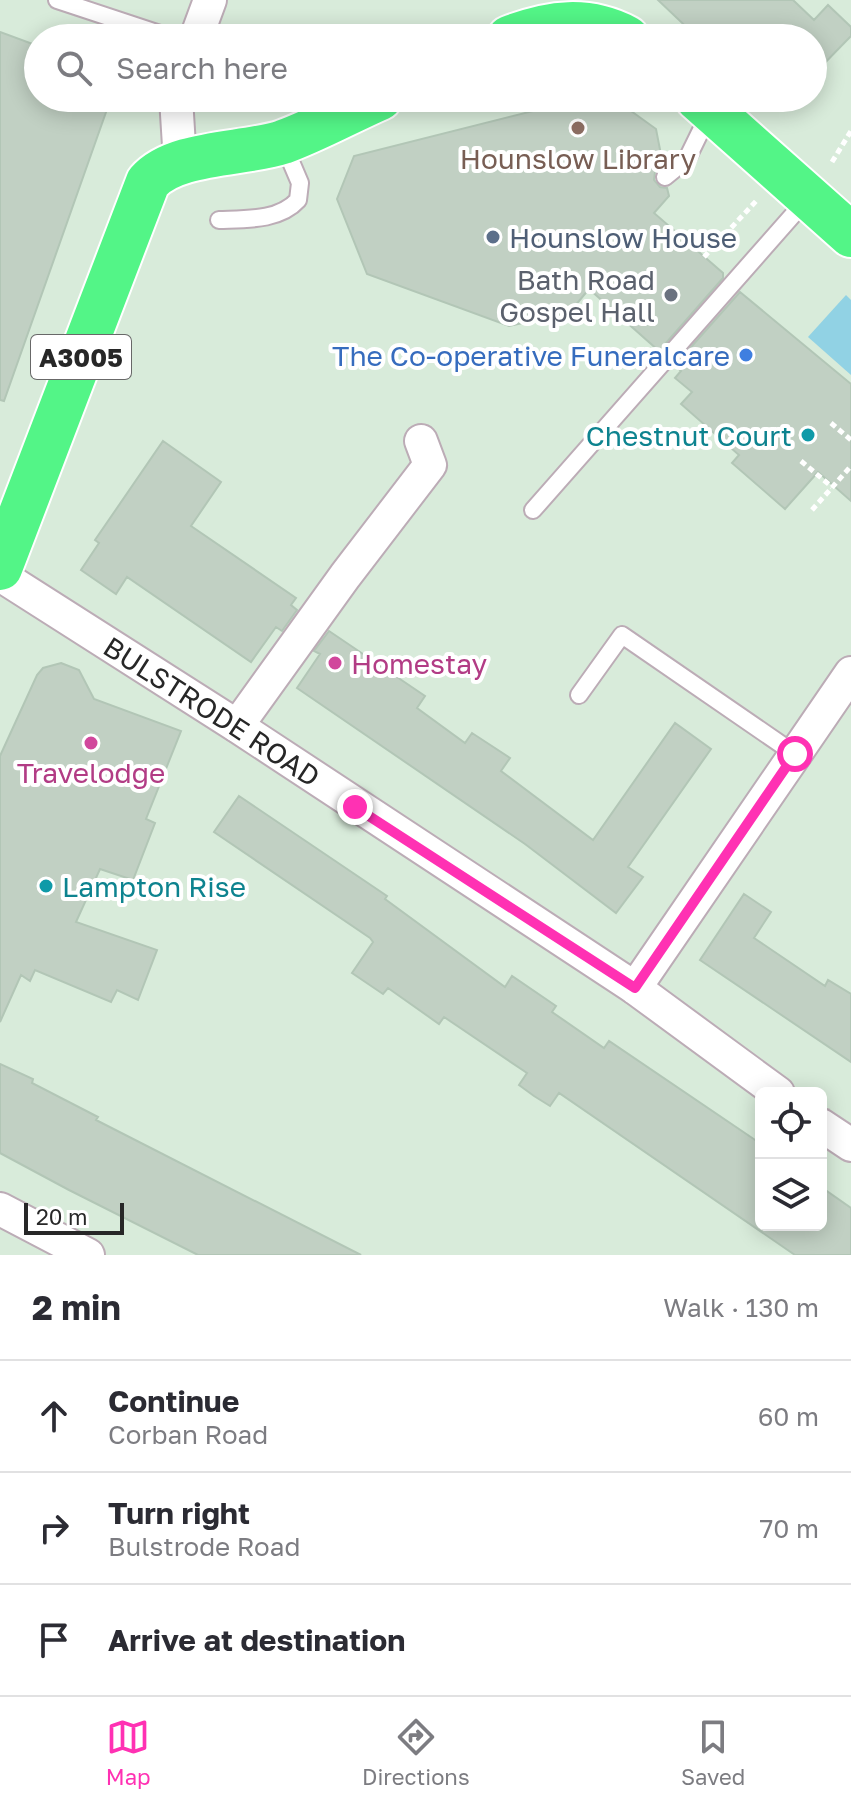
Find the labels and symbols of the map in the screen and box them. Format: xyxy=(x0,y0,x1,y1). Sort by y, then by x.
marker: Hounslow Library xyxy=(569,119,587,137)
place label: Hounslow Library xyxy=(460,142,697,175)
place label: Hounslow House xyxy=(509,221,737,254)
marker: Hounslow House xyxy=(484,228,502,246)
place label: Bath Road Gospel Hall xyxy=(499,263,655,328)
marker: Bath Road Gospel Hall xyxy=(662,286,680,304)
road number: A3005 xyxy=(31,335,131,379)
place label: The Co-operative Funeralcare xyxy=(332,339,730,372)
marker: The Co-operative Funeralcare xyxy=(737,346,755,364)
place label: Chestnut Court xyxy=(586,419,792,452)
marker: Chestnut Court xyxy=(799,426,817,444)
street label: BULSTRODE ROAD xyxy=(98,629,327,793)
place label: Homestay xyxy=(351,647,487,680)
marker: Homestay xyxy=(326,654,344,672)
marker: Travelodge xyxy=(82,734,100,752)
route start xyxy=(777,736,813,772)
place label: Travelodge xyxy=(17,756,165,789)
route end xyxy=(337,789,373,825)
place label: Lampton Rise xyxy=(62,870,246,903)
marker: Lampton Rise xyxy=(37,877,55,895)
scale bar xyxy=(24,1199,124,1235)

